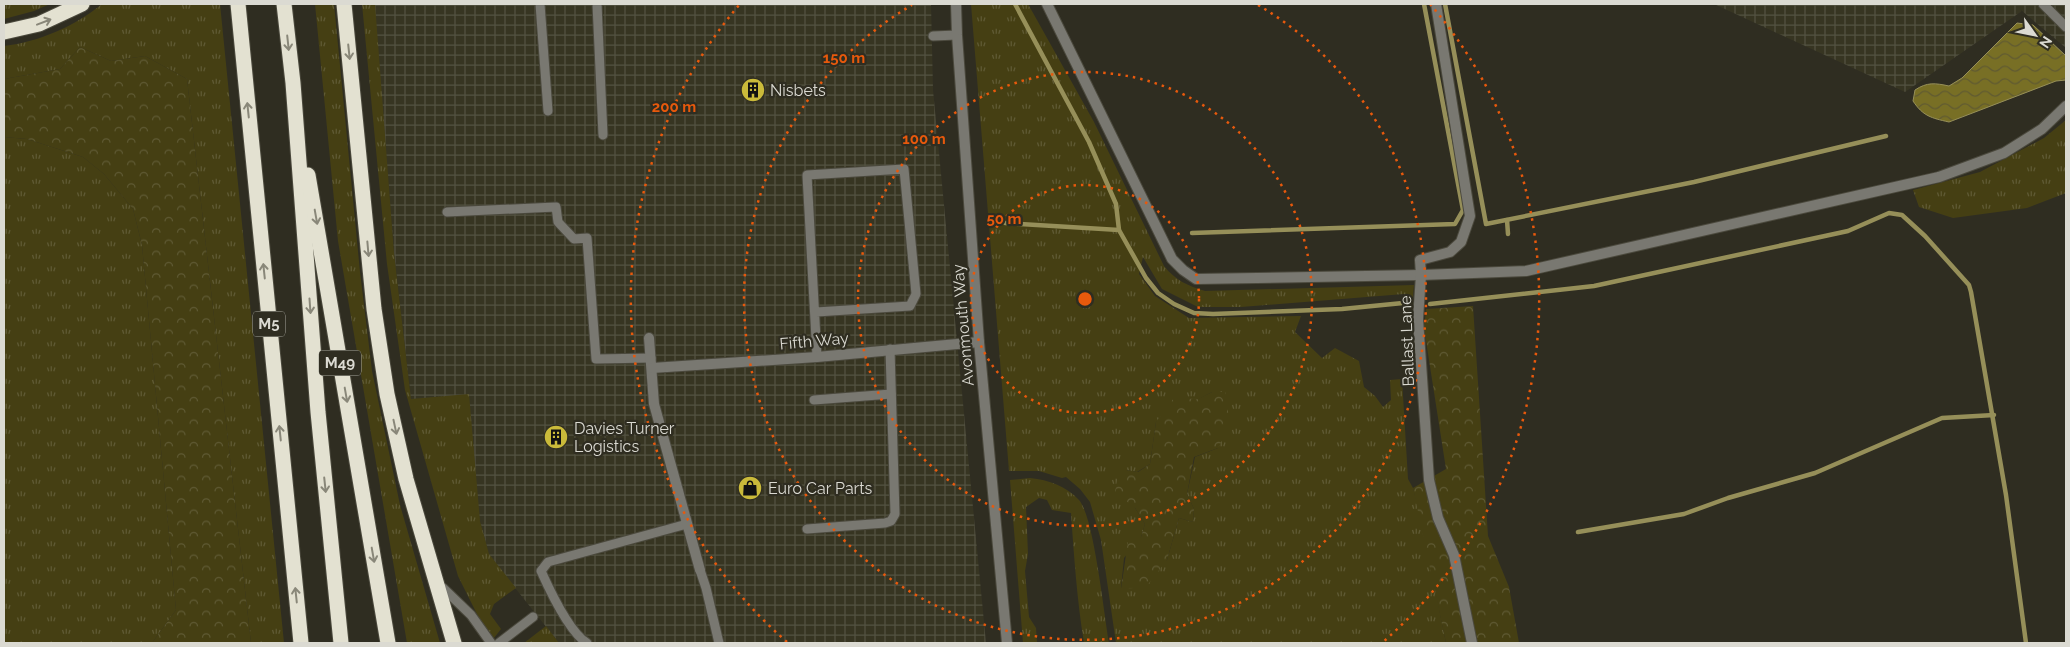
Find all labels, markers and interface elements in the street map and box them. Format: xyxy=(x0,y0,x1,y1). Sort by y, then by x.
north arrow xyxy=(2010,10,2060,60)
one-way arrow xyxy=(36,16,51,26)
text: N xyxy=(2036,33,2056,51)
one-way arrow xyxy=(283,35,293,51)
one-way arrow xyxy=(344,44,354,60)
text: 150 m xyxy=(823,49,865,67)
building icon: Nisbets xyxy=(740,77,766,103)
place label: Nisbets xyxy=(770,81,826,100)
text: 200 m xyxy=(652,98,696,116)
one-way arrow xyxy=(243,102,253,118)
text: 100 m xyxy=(902,130,946,148)
one-way arrow xyxy=(311,209,321,225)
text: 50 m xyxy=(986,210,1022,228)
one-way arrow xyxy=(364,240,373,256)
street label: Avonmouth Way xyxy=(948,263,978,387)
one-way arrow xyxy=(259,264,269,280)
centre of rings xyxy=(1076,290,1094,308)
street label: Ballast Lane xyxy=(1396,295,1418,387)
one-way arrow xyxy=(305,298,315,314)
road number: M5 xyxy=(253,312,285,336)
street label: Fifth Way xyxy=(779,328,850,353)
road number: M49 xyxy=(319,350,361,376)
one-way arrow xyxy=(341,386,351,402)
one-way arrow xyxy=(390,418,400,434)
place label: Davies Turner Logistics xyxy=(574,419,675,456)
building icon: Davies Turner Logistics xyxy=(543,424,569,450)
one-way arrow xyxy=(275,425,285,441)
shop icon: Euro Car Parts xyxy=(737,475,763,501)
one-way arrow xyxy=(320,477,330,493)
place label: Euro Car Parts xyxy=(768,479,873,498)
one-way arrow xyxy=(369,546,379,562)
one-way arrow xyxy=(291,587,301,603)

